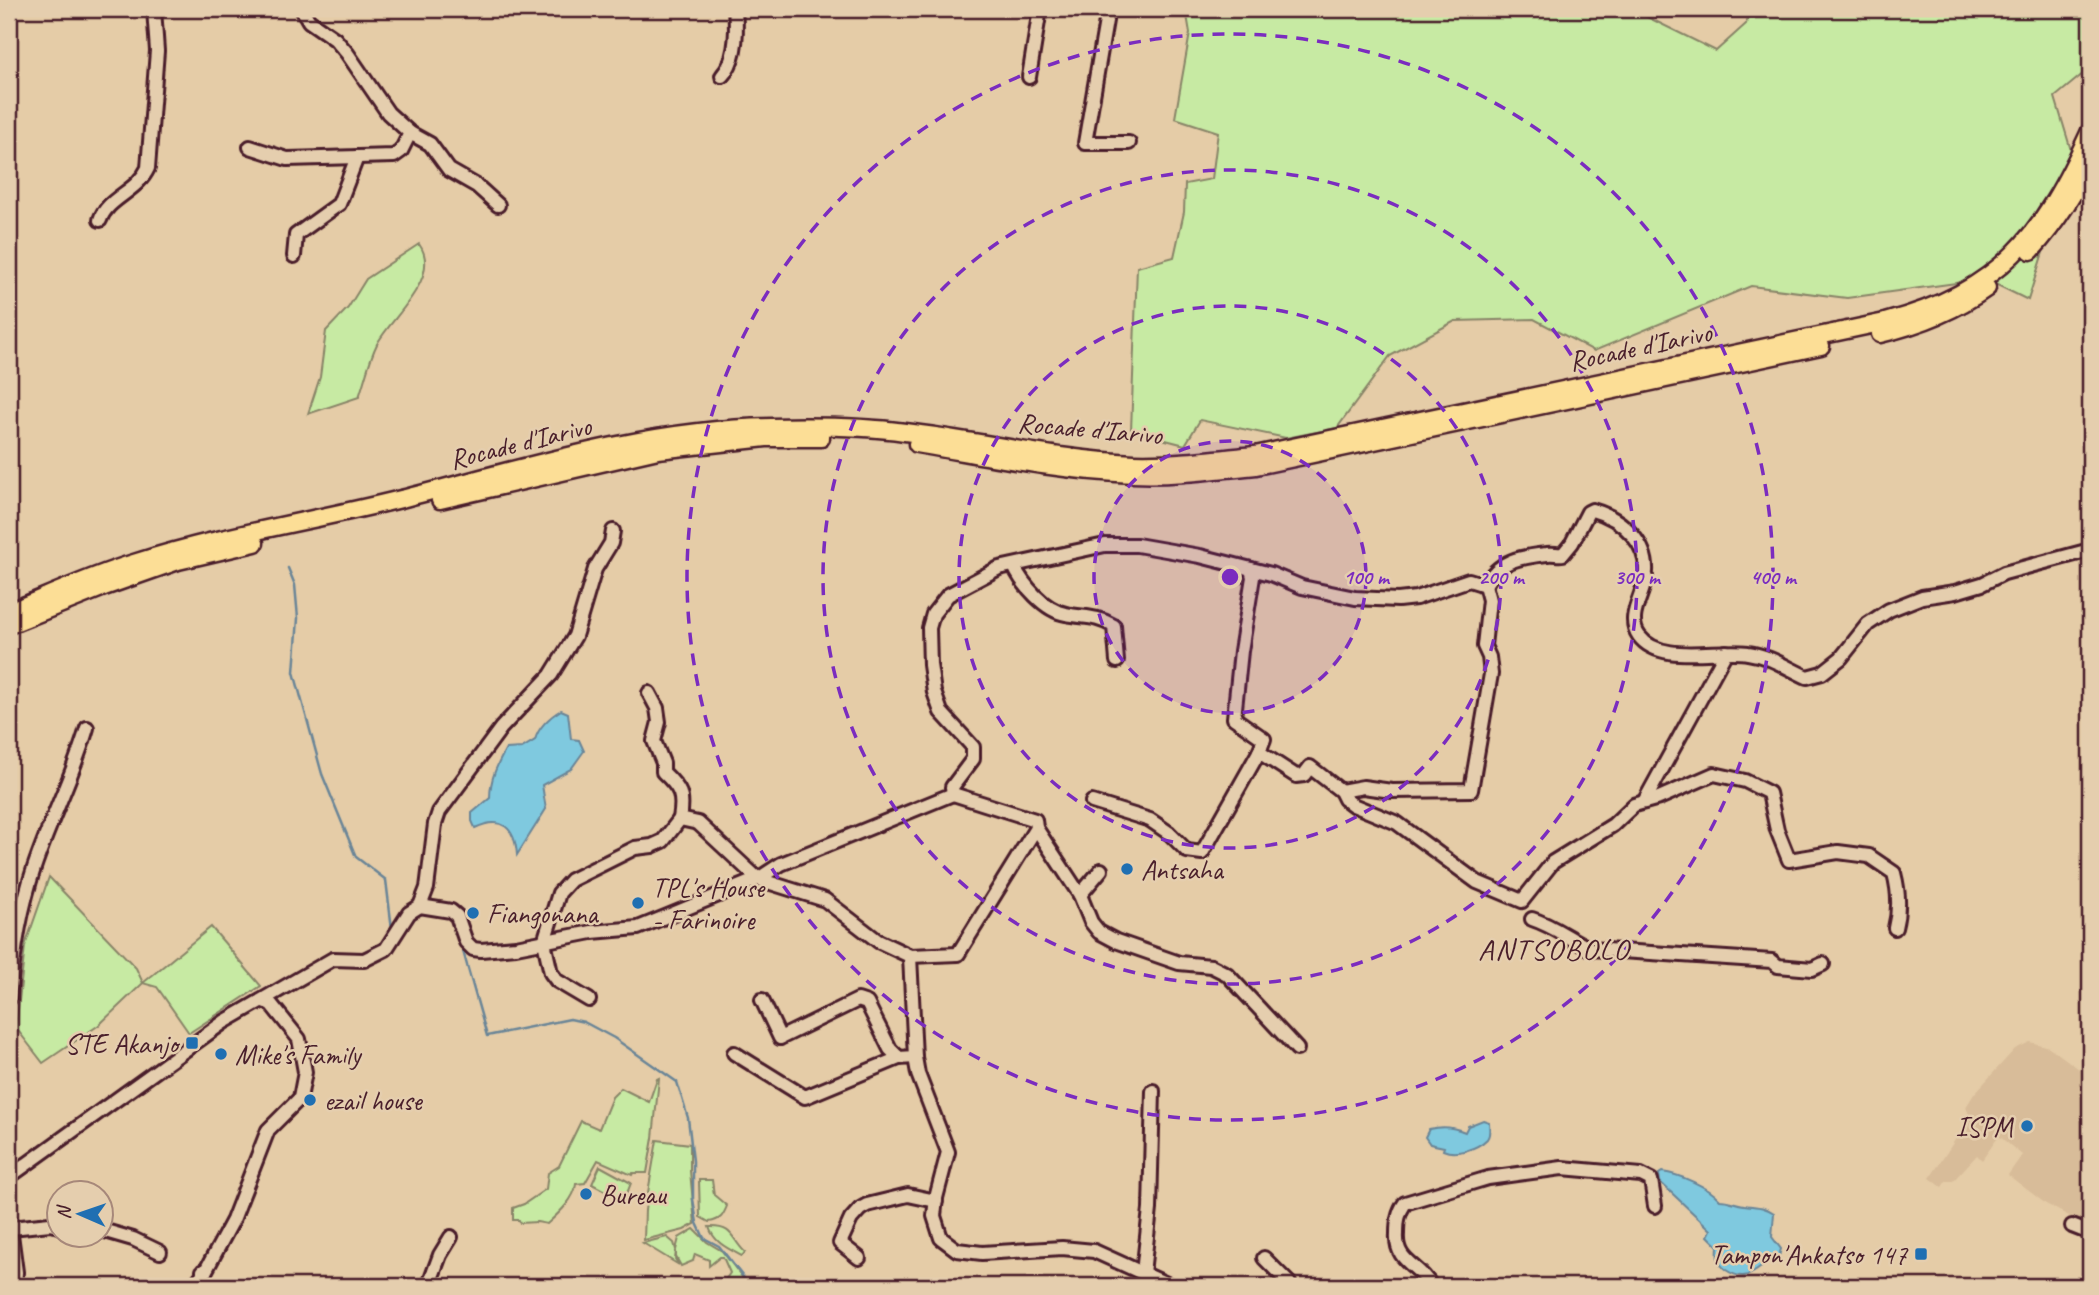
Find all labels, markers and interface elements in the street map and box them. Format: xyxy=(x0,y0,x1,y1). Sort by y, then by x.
street label: Rocade d'Iarivo xyxy=(1566,314,1717,379)
street label: Rocade d'Iarivo xyxy=(1016,405,1166,452)
street label: Rocade d'Iarivo xyxy=(446,408,597,477)
text: 100 m xyxy=(1343,564,1391,590)
text: 200 m xyxy=(1478,564,1526,590)
text: 300 m xyxy=(1614,564,1662,590)
text: 400 m xyxy=(1750,564,1798,590)
centre of rings xyxy=(1218,565,1242,589)
place label: Antsaha xyxy=(1141,852,1224,887)
marker: Antsaha xyxy=(1119,861,1135,877)
place label: TPL's House - Farinoire xyxy=(652,870,766,937)
marker: TPL's House - Farinoire xyxy=(630,895,646,911)
place label: Fiangonana xyxy=(487,896,599,931)
marker: Fiangonana xyxy=(465,905,481,921)
district label: ANTSOBOLO xyxy=(1478,930,1631,968)
place label: STE Akanjo xyxy=(65,1026,181,1061)
marker: STE Akanjo xyxy=(184,1035,200,1051)
place label: Mike's Family xyxy=(235,1037,363,1072)
marker: Mike's Family xyxy=(213,1046,229,1062)
place label: ezail house xyxy=(324,1083,423,1118)
marker: ezail house xyxy=(302,1092,318,1108)
place label: ISPM xyxy=(1955,1109,2015,1144)
marker: ISPM xyxy=(2019,1118,2035,1134)
place label: Bureau xyxy=(600,1177,668,1212)
north arrow xyxy=(46,1180,116,1250)
marker: Bureau xyxy=(578,1186,594,1202)
text: N xyxy=(52,1204,76,1220)
place label: Tampon'Ankatso 147 xyxy=(1710,1237,1908,1272)
marker: Tampon'Ankatso 147 xyxy=(1913,1246,1929,1262)

